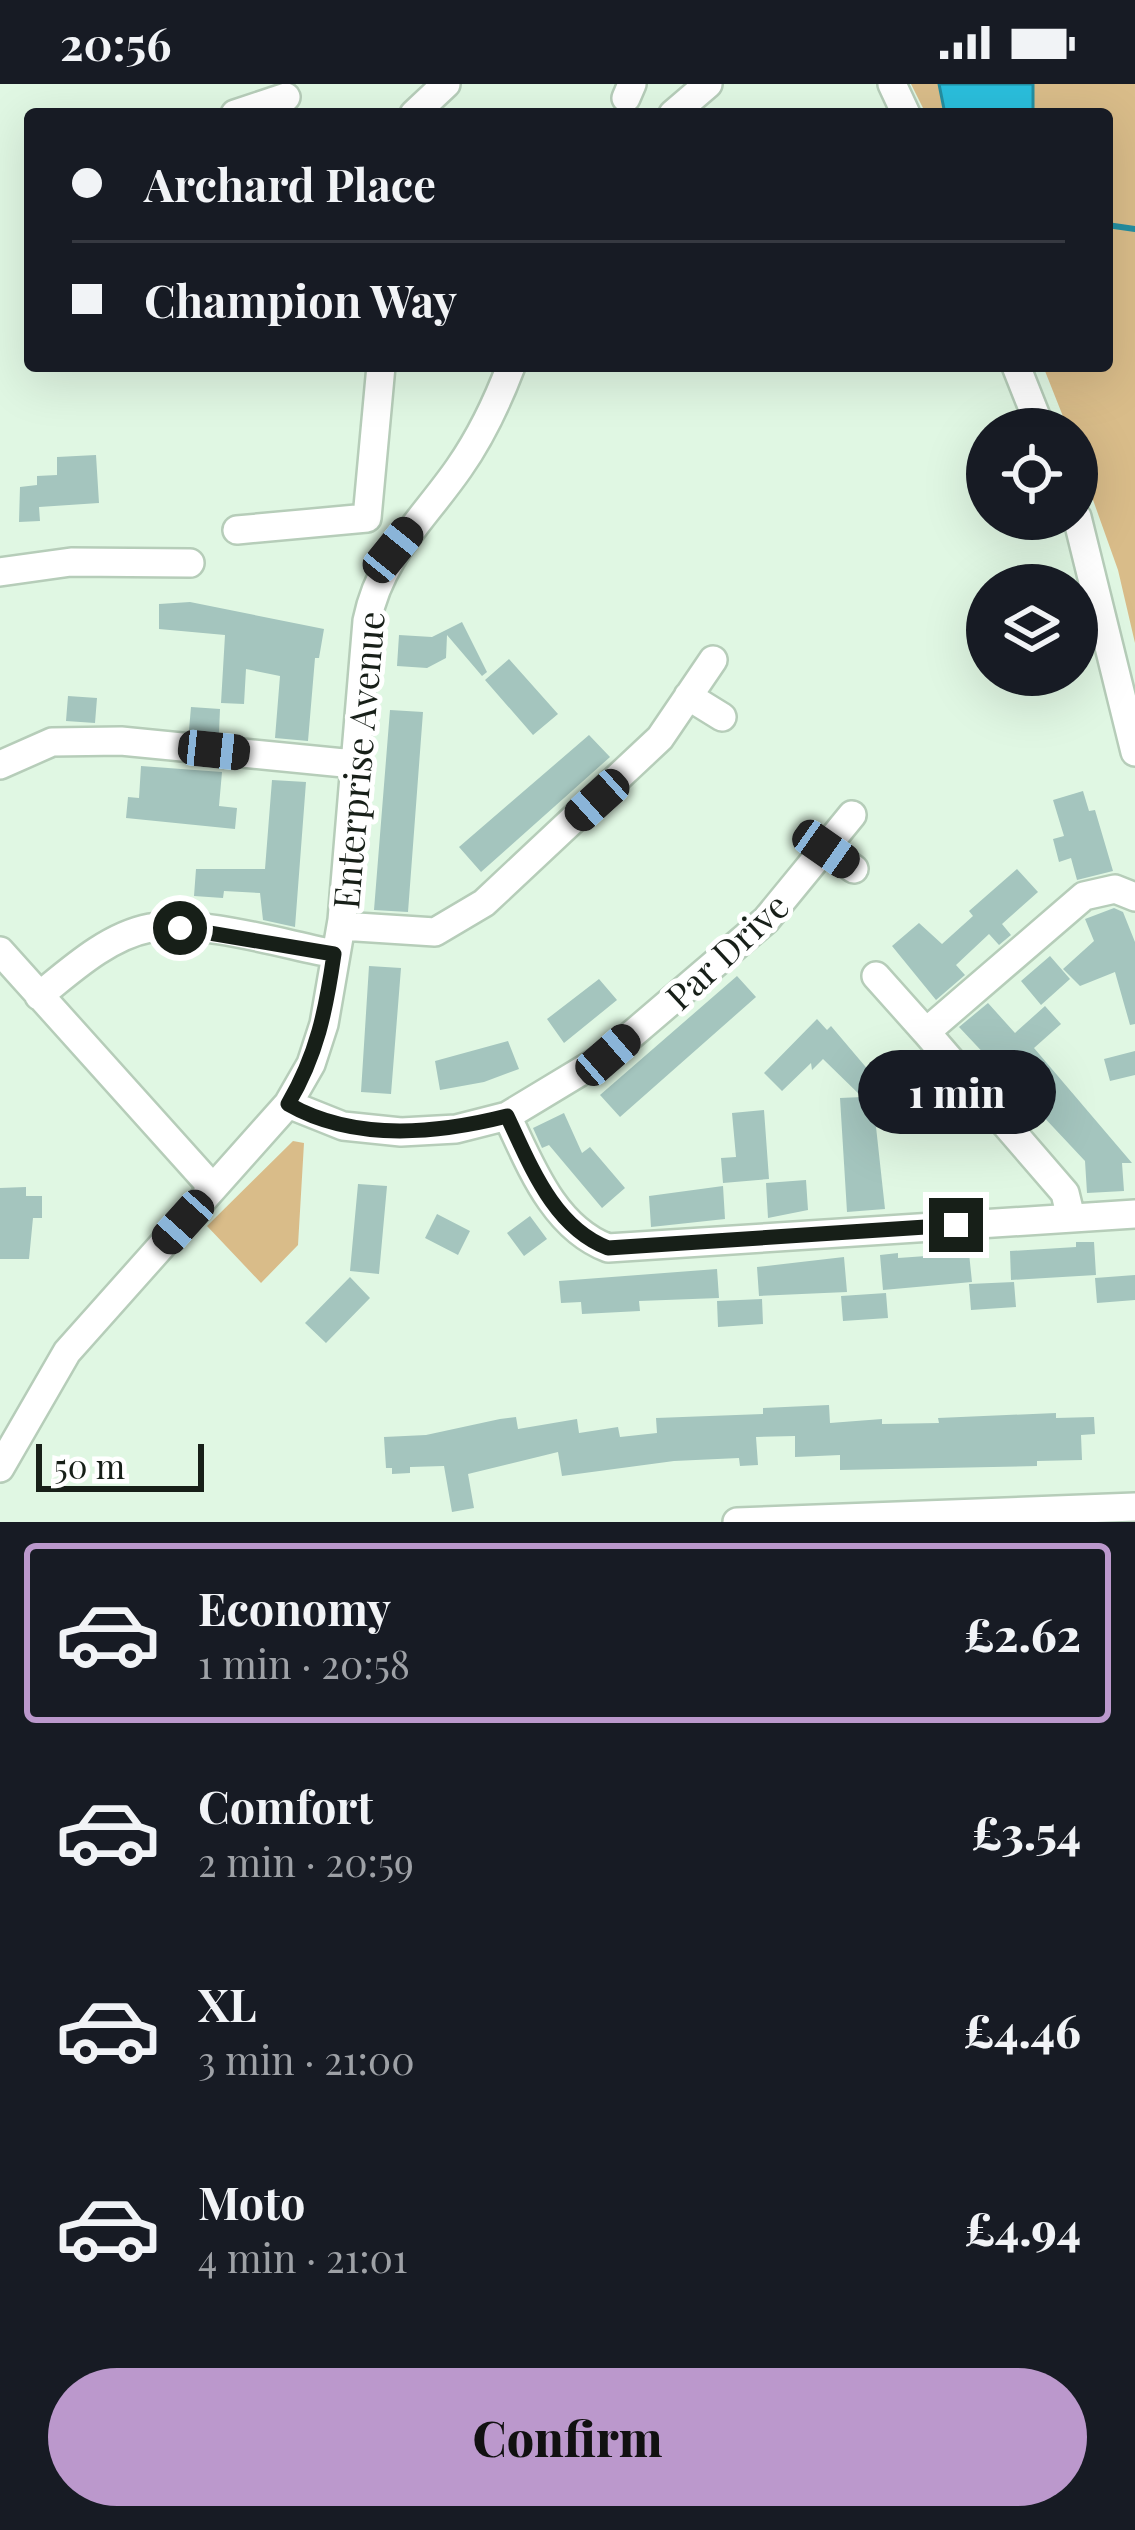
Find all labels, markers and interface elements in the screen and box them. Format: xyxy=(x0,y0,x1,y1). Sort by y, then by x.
text: 20:56 xyxy=(60,12,172,72)
text: Archard Place xyxy=(144,153,436,213)
text: Champion Way xyxy=(144,269,457,329)
map controls xyxy=(966,408,1098,696)
button: locate xyxy=(966,408,1098,540)
car xyxy=(356,511,430,589)
button: layers xyxy=(966,564,1098,696)
street label: Enterprise Avenue xyxy=(320,609,394,911)
car xyxy=(176,728,252,772)
car xyxy=(558,763,636,837)
car xyxy=(786,814,866,884)
street label: Par Drive xyxy=(654,881,798,1019)
route start xyxy=(153,901,207,955)
car xyxy=(569,1018,647,1092)
callout: 1 min xyxy=(857,1051,1055,1135)
text: 1 min xyxy=(909,1066,1005,1118)
car xyxy=(146,1183,220,1261)
route end xyxy=(929,1198,983,1252)
scale bar xyxy=(36,1438,204,1491)
text: 50 m xyxy=(54,1443,125,1487)
text: Economy xyxy=(198,1577,391,1637)
icon: car xyxy=(54,1579,162,1687)
text: £2.62 xyxy=(964,1603,1081,1663)
text: 1 min · 20:58 xyxy=(198,1637,410,1689)
text: Comfort xyxy=(198,1775,373,1835)
icon: car xyxy=(54,1777,162,1885)
text: £3.54 xyxy=(972,1801,1081,1861)
text: 2 min · 20:59 xyxy=(198,1835,414,1887)
text: XL xyxy=(198,1973,257,2033)
icon: car xyxy=(54,1975,162,2083)
text: £4.46 xyxy=(964,1999,1081,2059)
text: 3 min · 21:00 xyxy=(198,2033,415,2085)
text: Moto xyxy=(198,2171,305,2231)
icon: car xyxy=(54,2173,162,2281)
text: £4.94 xyxy=(964,2197,1081,2257)
text: 4 min · 21:01 xyxy=(198,2231,407,2283)
button: Confirm xyxy=(48,2368,1087,2506)

